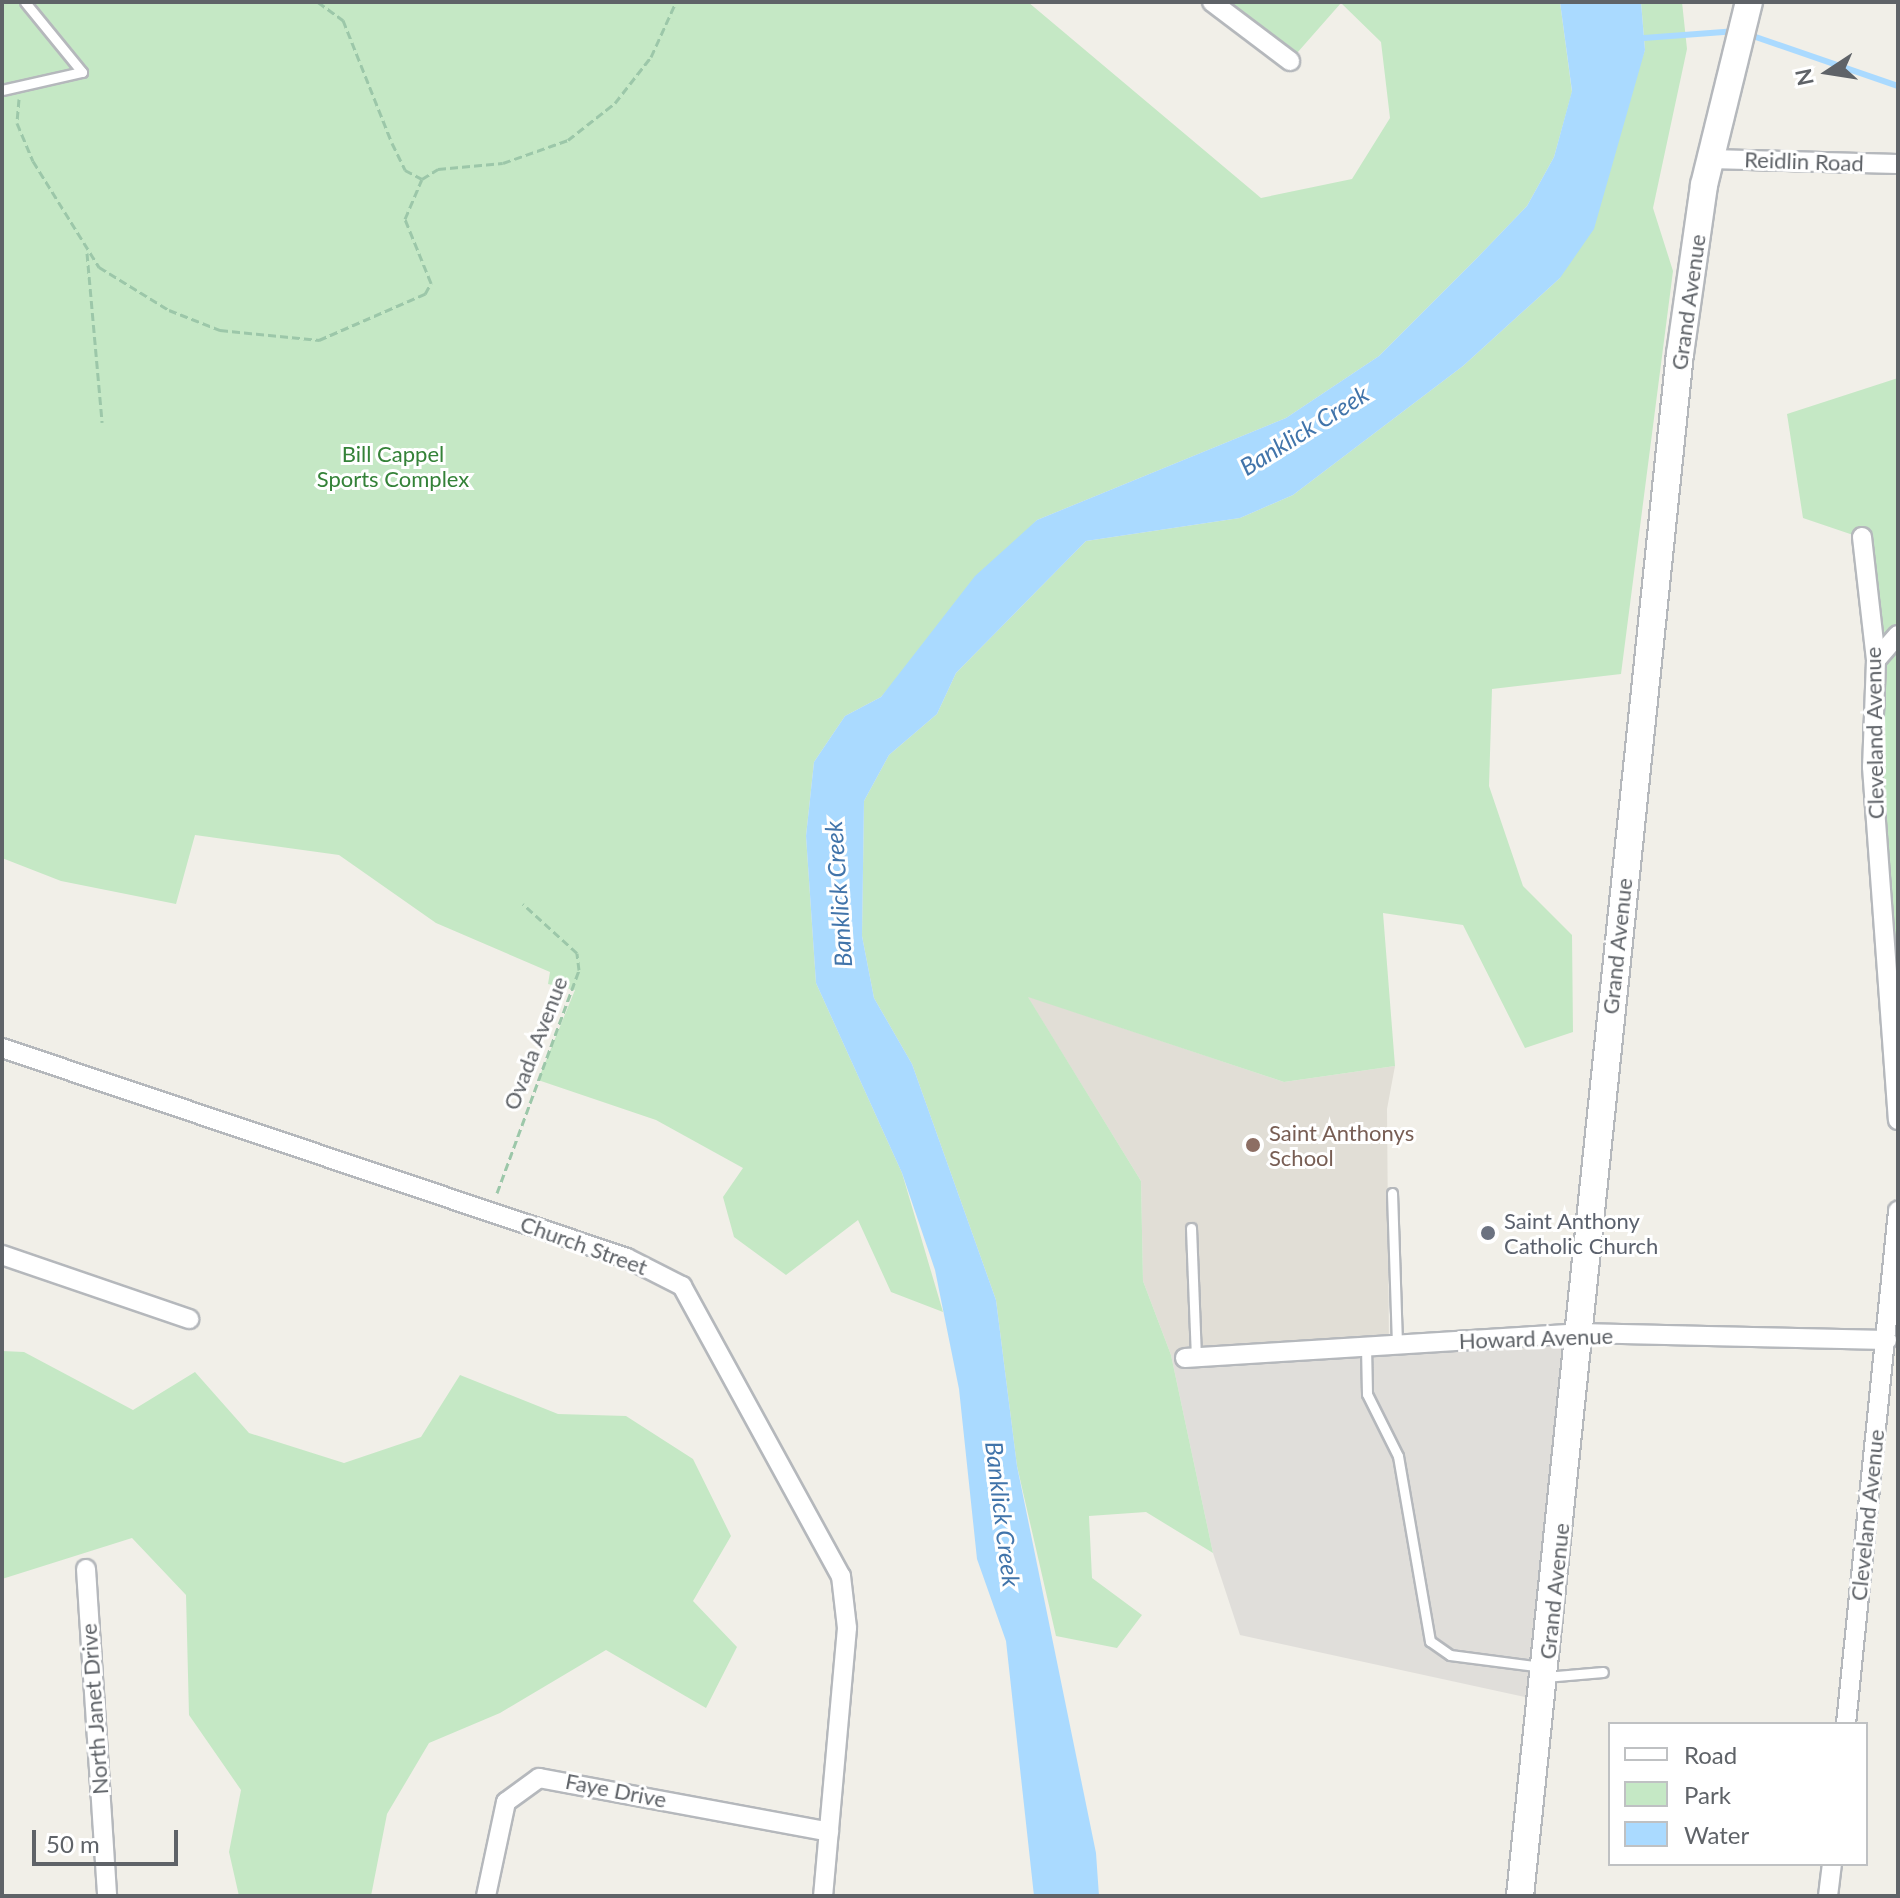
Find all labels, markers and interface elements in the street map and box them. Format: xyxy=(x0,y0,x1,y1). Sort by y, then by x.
north arrow xyxy=(1788,32,1868,112)
text: N xyxy=(1789,66,1819,88)
street label: Reidlin Road xyxy=(1744,146,1864,176)
street label: Grand Avenue xyxy=(1665,232,1711,372)
water label: Banklick Creek xyxy=(1234,379,1374,481)
park label: Bill Cappel Sports Complex xyxy=(317,440,469,492)
street label: Cleveland Avenue xyxy=(1859,646,1889,820)
water label: Banklick Creek xyxy=(819,820,857,968)
street label: Grand Avenue xyxy=(1597,876,1637,1016)
street label: Ovada Avenue xyxy=(497,972,573,1114)
place label: Saint Anthonys School xyxy=(1269,1119,1415,1170)
marker: Saint Anthonys School xyxy=(1244,1136,1262,1154)
place label: Saint Anthony Catholic Church xyxy=(1504,1207,1658,1258)
street label: Church Street xyxy=(517,1210,651,1280)
marker: Saint Anthony Catholic Church xyxy=(1479,1224,1497,1242)
street label: Howard Avenue xyxy=(1458,1322,1614,1354)
street label: Cleveland Avenue xyxy=(1845,1428,1889,1602)
water label: Banklick Creek xyxy=(980,1440,1026,1588)
street label: Grand Avenue xyxy=(1534,1521,1574,1661)
street label: North Janet Drive xyxy=(75,1622,113,1796)
legend xyxy=(1608,1722,1868,1866)
text: Road xyxy=(1684,1740,1737,1769)
street label: Faye Drive xyxy=(563,1767,669,1813)
text: Park xyxy=(1684,1780,1731,1809)
scale bar xyxy=(36,1814,182,1864)
text: Water xyxy=(1684,1820,1749,1849)
text: 50 m xyxy=(46,1829,100,1858)

